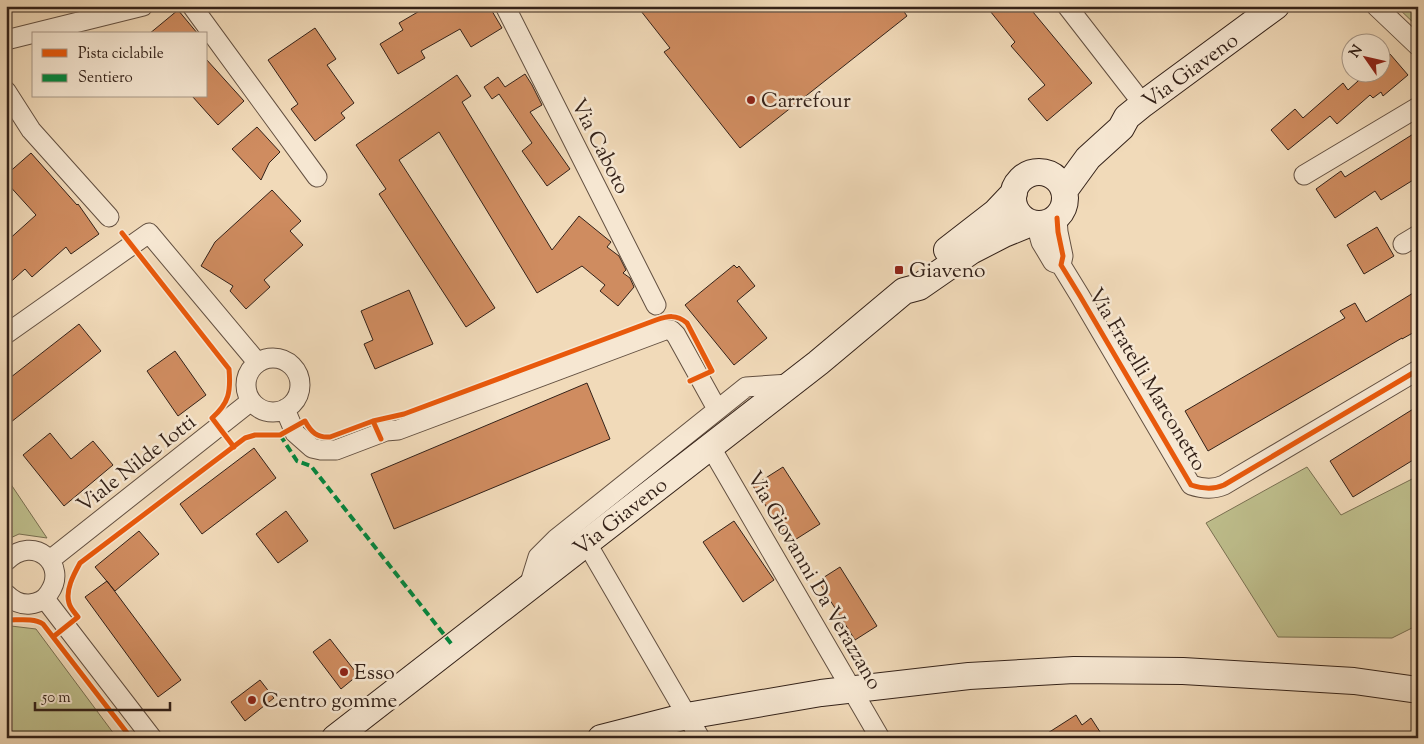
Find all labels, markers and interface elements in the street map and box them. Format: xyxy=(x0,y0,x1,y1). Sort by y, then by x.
street label: Via Giaveno xyxy=(1137,27,1245,117)
legend xyxy=(32,32,208,98)
north arrow xyxy=(1342,32,1392,82)
text: N xyxy=(1345,42,1368,62)
text: Pista ciclabile xyxy=(78,44,164,65)
text: Sentiero xyxy=(78,68,133,89)
place label: Carrefour xyxy=(761,87,851,117)
street label: Via Caboto xyxy=(562,94,636,200)
marker: Carrefour xyxy=(745,94,757,106)
place label: Giaveno xyxy=(909,257,985,287)
marker: Giaveno xyxy=(893,264,905,276)
street label: Via Fratelli Marconetto xyxy=(1080,283,1213,477)
street label: Viale Nilde Iotti xyxy=(71,408,203,521)
street label: Via Giovanni Da Verazzano xyxy=(738,466,888,696)
street label: Via Giaveno xyxy=(568,471,675,564)
place label: Esso xyxy=(354,659,395,689)
marker: Esso xyxy=(338,666,350,678)
scale bar xyxy=(35,679,170,711)
place label: Centro gomme xyxy=(262,687,397,717)
text: 50 m xyxy=(41,688,71,709)
marker: Centro gomme xyxy=(246,694,258,706)

